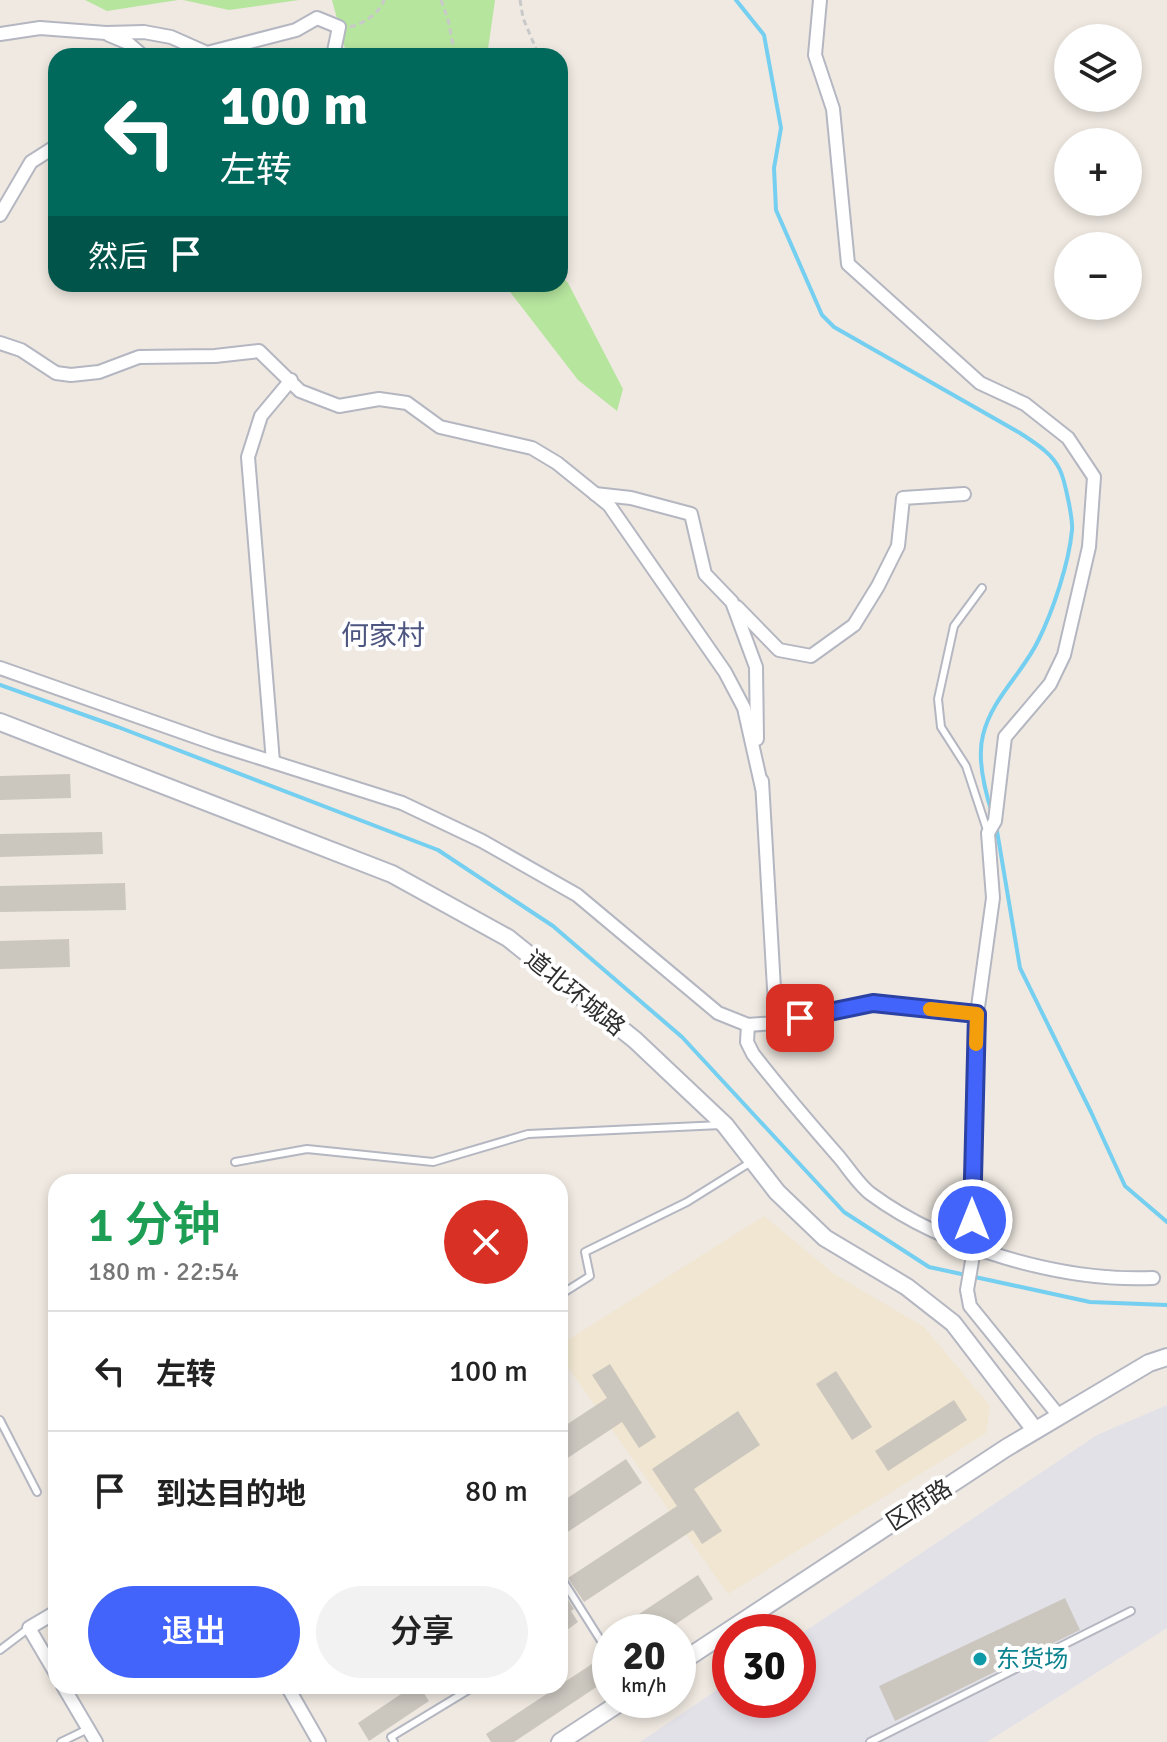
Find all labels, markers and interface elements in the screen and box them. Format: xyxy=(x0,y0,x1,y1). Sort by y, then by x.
map controls xyxy=(1054,24,1142,320)
button: layers xyxy=(1054,24,1142,112)
text: 100 m xyxy=(220,71,368,140)
icon: left xyxy=(88,80,192,184)
button: + xyxy=(1054,128,1142,216)
text: 左转 xyxy=(220,148,292,193)
icon: arrive xyxy=(164,232,208,276)
button: − xyxy=(1054,232,1142,320)
text: 然后 xyxy=(88,239,148,276)
district label: 何家村 xyxy=(341,619,425,653)
street label: 道北环城路 xyxy=(519,944,631,1042)
pin xyxy=(766,984,834,1052)
icon: arrive xyxy=(778,996,822,1040)
position arrow xyxy=(930,1178,1014,1262)
text: 1 分钟 xyxy=(88,1196,220,1255)
button: close xyxy=(444,1200,528,1284)
text: 180 m · 22:54 xyxy=(88,1256,239,1288)
icon: left xyxy=(88,1349,132,1393)
text: 100 m xyxy=(449,1353,528,1390)
text: 左转 xyxy=(156,1356,216,1393)
icon: arrive xyxy=(88,1469,132,1513)
text: 80 m xyxy=(465,1473,528,1510)
street label: 区府路 xyxy=(881,1473,957,1537)
text: 到达目的地 xyxy=(156,1476,306,1513)
button: 退出 xyxy=(88,1586,300,1678)
button: 分享 xyxy=(316,1586,528,1678)
speed limit sign: 30 xyxy=(712,1614,816,1718)
text: 20 xyxy=(622,1631,666,1681)
place label: 东货场 xyxy=(996,1644,1068,1674)
marker: 东货场 xyxy=(971,1650,989,1668)
text: km/h xyxy=(621,1673,667,1698)

